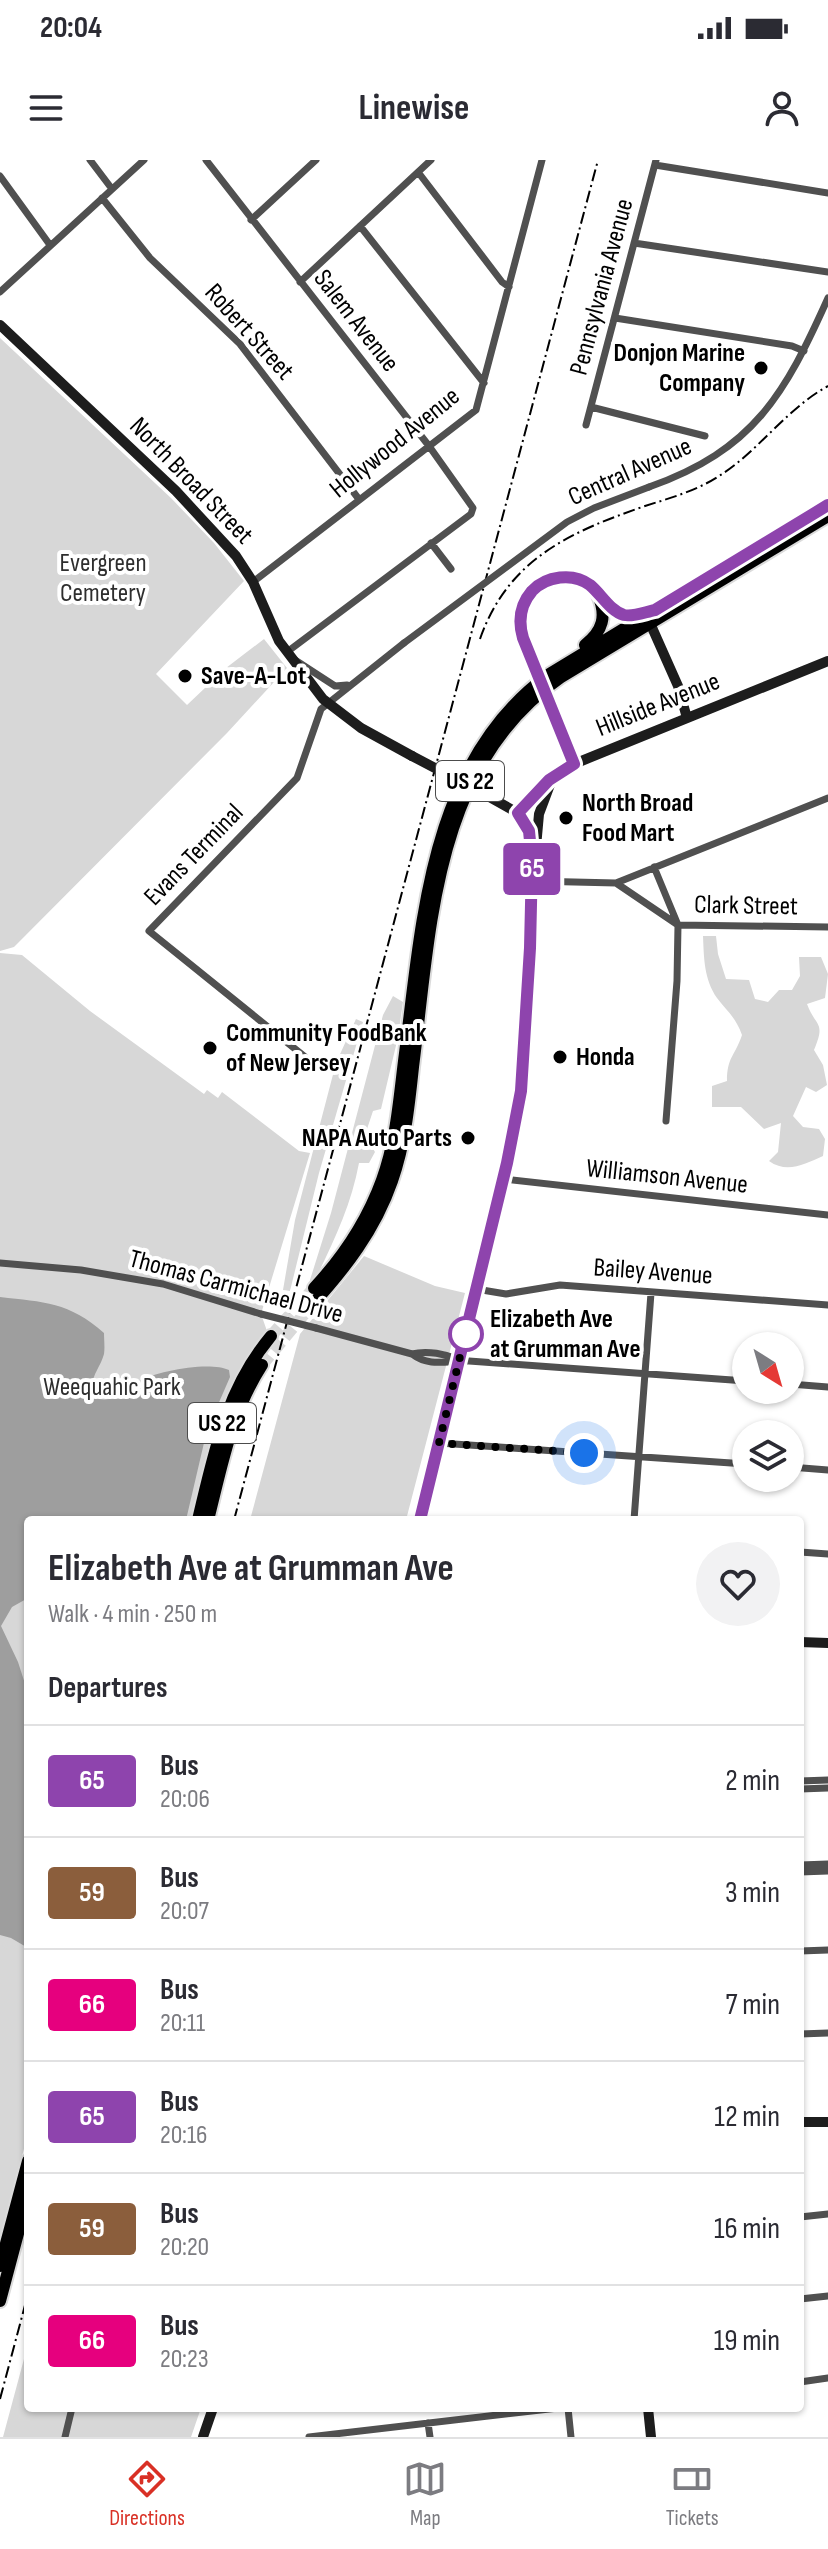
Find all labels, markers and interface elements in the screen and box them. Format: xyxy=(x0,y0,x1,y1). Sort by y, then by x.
text: 20:04 xyxy=(40,10,102,46)
icon: menu xyxy=(24,86,68,130)
icon: person xyxy=(760,86,804,130)
text: Linewise xyxy=(359,87,469,130)
street label: Pennsylvania Avenue xyxy=(564,195,640,379)
street label: Salem Avenue xyxy=(307,264,405,378)
street label: Robert Street xyxy=(198,278,300,386)
place label: Donjon Marine Company xyxy=(613,338,745,399)
marker: Donjon Marine Company xyxy=(752,359,770,377)
street label: Hollywood Avenue xyxy=(324,381,466,505)
street label: North Broad Street xyxy=(123,411,259,551)
street label: Central Avenue xyxy=(564,431,696,513)
park label: Evergreen Cemetery xyxy=(59,548,147,609)
place label: Save-A-Lot xyxy=(201,661,307,692)
street label: Hillside Avenue xyxy=(592,666,724,744)
marker: Save-A-Lot xyxy=(176,667,194,685)
road number: US 22 xyxy=(436,761,504,801)
place label: North Broad Food Mart xyxy=(582,788,693,849)
street label: Evans Terminal xyxy=(138,798,250,912)
marker: North Broad Food Mart xyxy=(557,809,575,827)
line badge: 65 xyxy=(496,843,568,895)
text: 65 xyxy=(519,852,545,885)
street label: Clark Street xyxy=(694,890,798,922)
place label: Community FoodBank of New Jersey xyxy=(226,1018,427,1079)
marker: Community FoodBank of New Jersey xyxy=(201,1039,219,1057)
place label: Honda xyxy=(576,1042,635,1073)
marker: Honda xyxy=(551,1048,569,1066)
place label: NAPA Auto Parts xyxy=(302,1123,452,1154)
marker: NAPA Auto Parts xyxy=(459,1129,477,1147)
street label: Williamson Avenue xyxy=(585,1153,749,1201)
street label: Thomas Carmichael Drive xyxy=(126,1244,346,1330)
street label: Bailey Avenue xyxy=(592,1252,714,1292)
place label: Elizabeth Ave at Grumman Ave xyxy=(490,1304,641,1365)
marker: Elizabeth Ave at Grumman Ave xyxy=(449,1317,483,1351)
north arrow xyxy=(732,1332,804,1404)
map controls xyxy=(732,1332,804,1492)
park label: Weequahic Park xyxy=(43,1372,181,1403)
road number: US 22 xyxy=(188,1403,256,1443)
button: layers xyxy=(732,1420,804,1492)
your location xyxy=(564,1433,604,1473)
button: heart xyxy=(696,1542,780,1626)
text: Elizabeth Ave at Grumman Ave xyxy=(48,1546,454,1591)
text: Walk · 4 min · 250 m xyxy=(48,1599,217,1630)
text: Departures xyxy=(48,1670,168,1706)
text: Bus xyxy=(160,1748,199,1784)
text: 2 min xyxy=(725,1763,780,1799)
text: 65 xyxy=(79,1764,105,1797)
text: 20:06 xyxy=(160,1784,210,1815)
text: Bus xyxy=(160,1860,199,1896)
text: 3 min xyxy=(725,1875,780,1911)
text: 59 xyxy=(79,1876,105,1909)
text: 20:07 xyxy=(160,1896,209,1927)
text: Bus xyxy=(160,1972,199,2008)
text: 7 min xyxy=(726,1987,780,2023)
text: 66 xyxy=(79,1988,105,2021)
text: 20:11 xyxy=(160,2008,205,2039)
text: Bus xyxy=(160,2084,199,2120)
text: 12 min xyxy=(714,2099,780,2135)
text: 65 xyxy=(79,2100,105,2133)
text: 20:16 xyxy=(160,2120,207,2151)
text: Bus xyxy=(160,2196,199,2232)
text: 16 min xyxy=(714,2211,780,2247)
text: 59 xyxy=(79,2212,105,2245)
text: 20:20 xyxy=(160,2232,209,2263)
text: Bus xyxy=(160,2308,199,2344)
text: 19 min xyxy=(714,2323,780,2359)
text: 66 xyxy=(79,2324,105,2357)
text: 20:23 xyxy=(160,2344,209,2375)
tab: Directions xyxy=(109,2457,185,2532)
tab: Map xyxy=(403,2457,447,2532)
tab: Tickets xyxy=(666,2457,719,2532)

